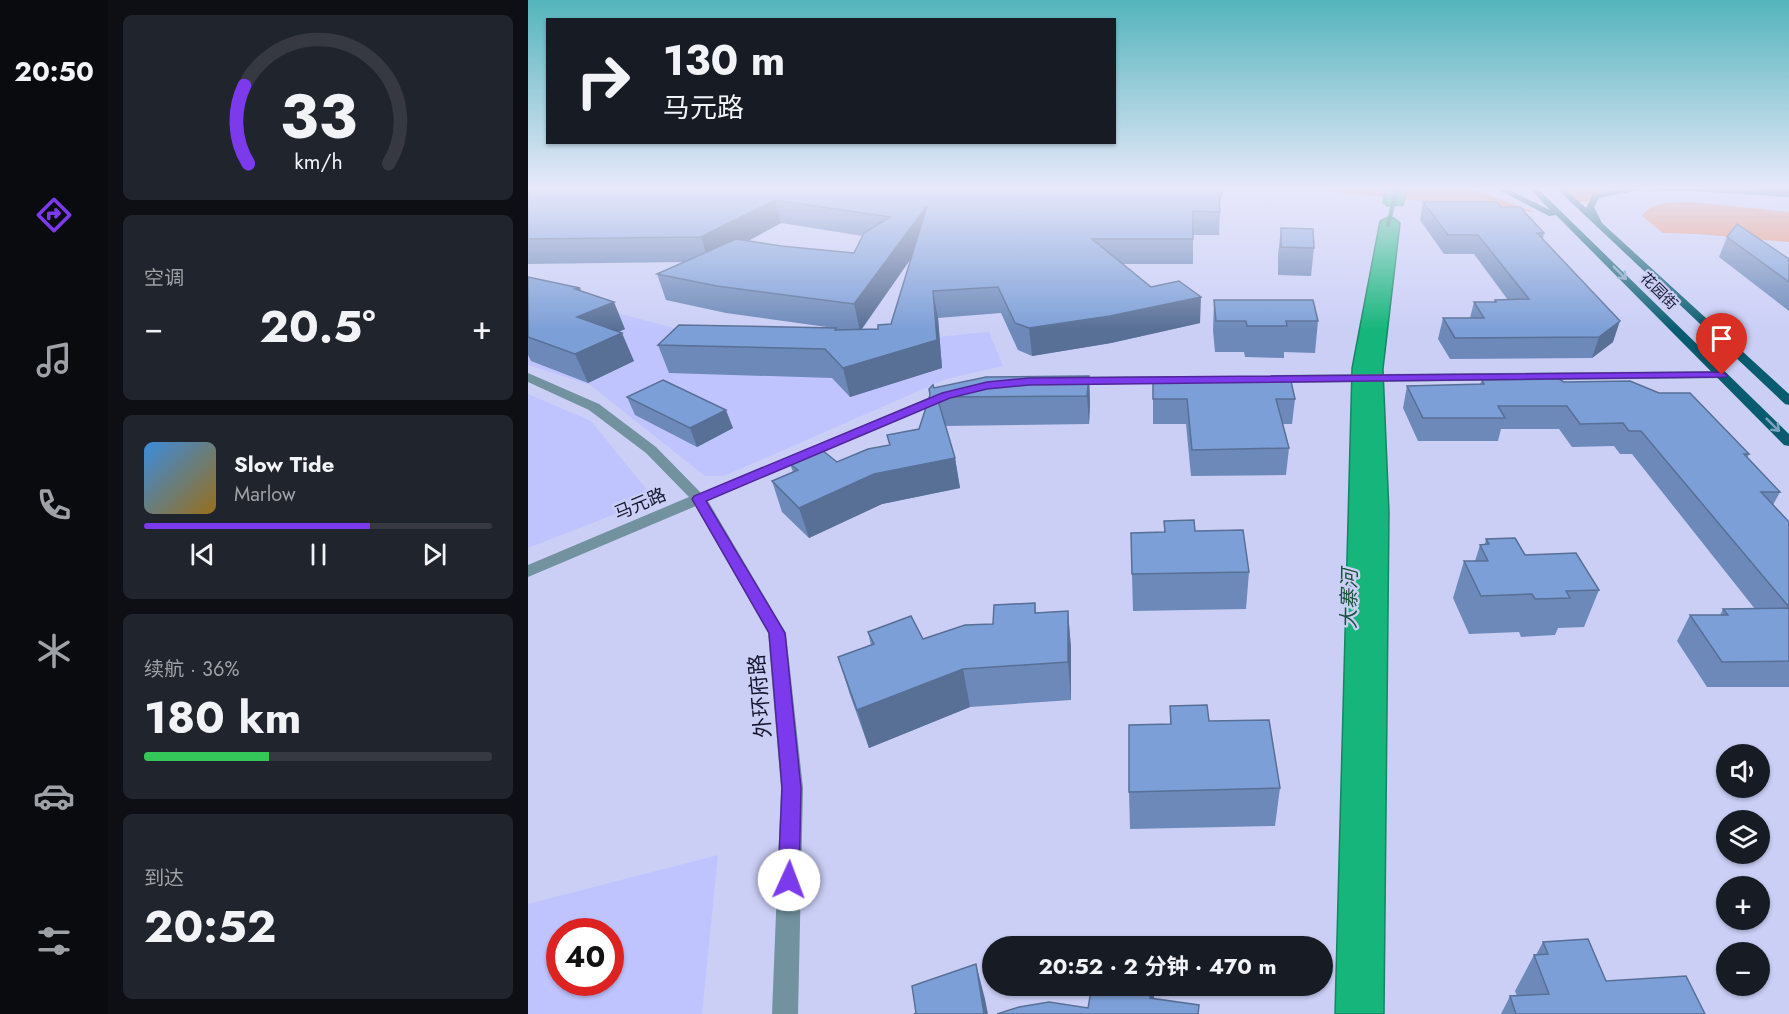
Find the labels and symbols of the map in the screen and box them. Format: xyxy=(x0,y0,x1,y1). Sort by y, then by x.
one-way arrow xyxy=(1612,266,1627,280)
street label: 花园街 xyxy=(1635,267,1683,315)
pin xyxy=(1696,313,1747,375)
one-way arrow xyxy=(1765,418,1780,433)
street label: 马元路 xyxy=(610,481,670,527)
water label: 大寨河 xyxy=(1334,565,1365,629)
street label: 外环府路 xyxy=(741,653,779,739)
position arrow xyxy=(757,848,821,912)
speed limit sign: 40 xyxy=(546,918,624,996)

